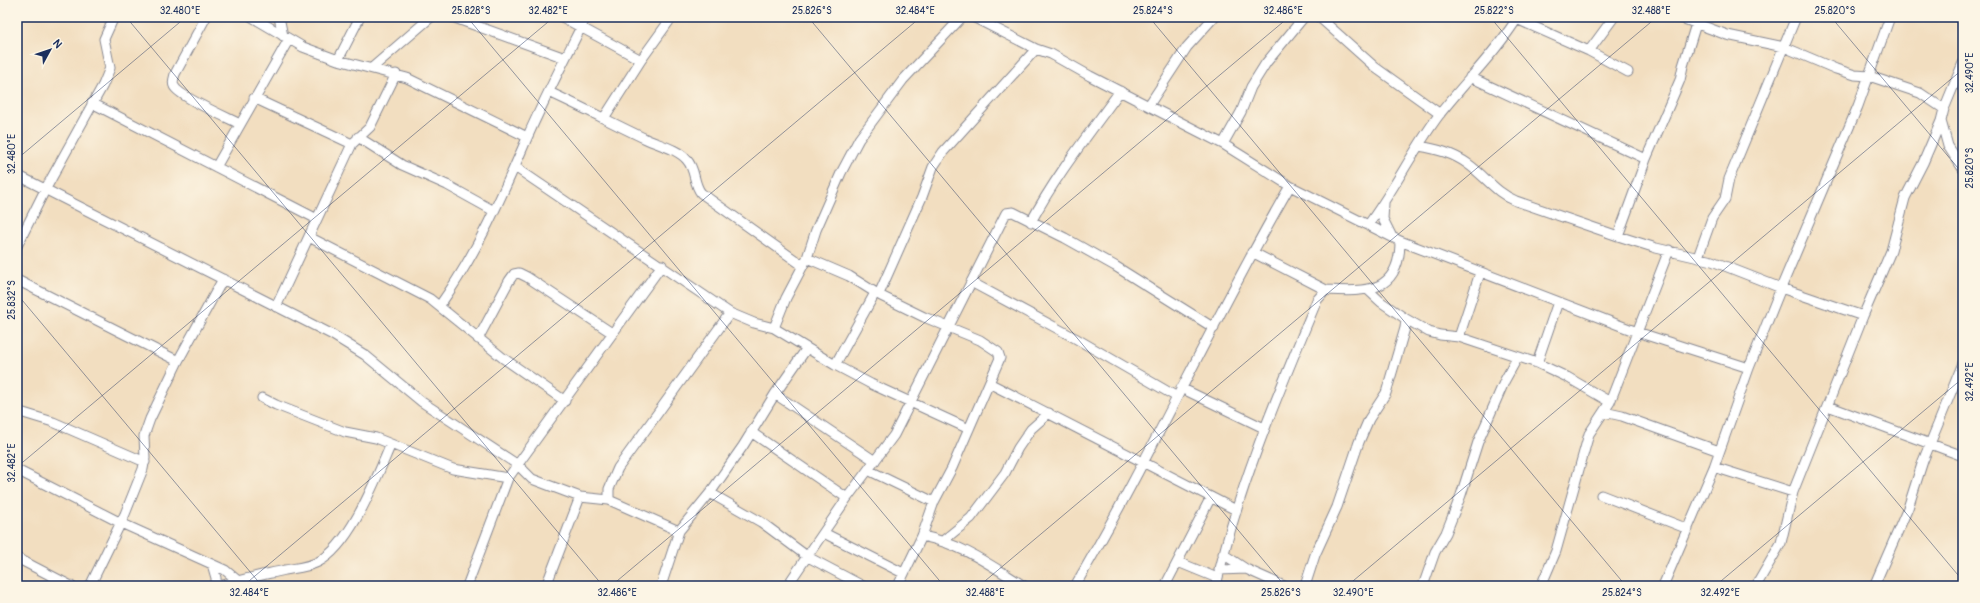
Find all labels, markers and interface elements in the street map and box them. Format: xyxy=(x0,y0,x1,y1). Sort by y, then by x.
text: 32.480°E xyxy=(160,5,200,17)
text: 25.828°S xyxy=(451,5,491,17)
text: 32.482°E xyxy=(528,5,568,17)
text: 25.826°S xyxy=(792,5,832,17)
text: 32.484°E xyxy=(895,5,935,17)
text: 25.824°S xyxy=(1133,5,1173,17)
text: 32.486°E xyxy=(1263,5,1303,17)
text: 25.822°S xyxy=(1474,5,1514,17)
text: 32.488°E xyxy=(1632,5,1670,17)
text: 25.820°S xyxy=(1815,5,1856,17)
north arrow xyxy=(30,30,70,70)
text: N xyxy=(50,37,65,51)
text: 32.490°E xyxy=(1964,53,1976,93)
text: 32.480°E xyxy=(6,134,18,174)
text: 25.820°S xyxy=(1964,147,1976,188)
text: 25.832°S xyxy=(6,280,18,320)
text: 32.492°E xyxy=(1964,362,1976,402)
text: 32.482°E xyxy=(6,443,18,483)
text: 32.484°E xyxy=(229,587,269,599)
text: 32.486°E xyxy=(597,587,637,599)
text: 32.488°E xyxy=(966,587,1004,599)
text: 25.826°S xyxy=(1261,587,1301,599)
text: 32.490°E xyxy=(1333,587,1373,599)
text: 25.824°S xyxy=(1602,587,1642,599)
text: 32.492°E xyxy=(1700,587,1740,599)

